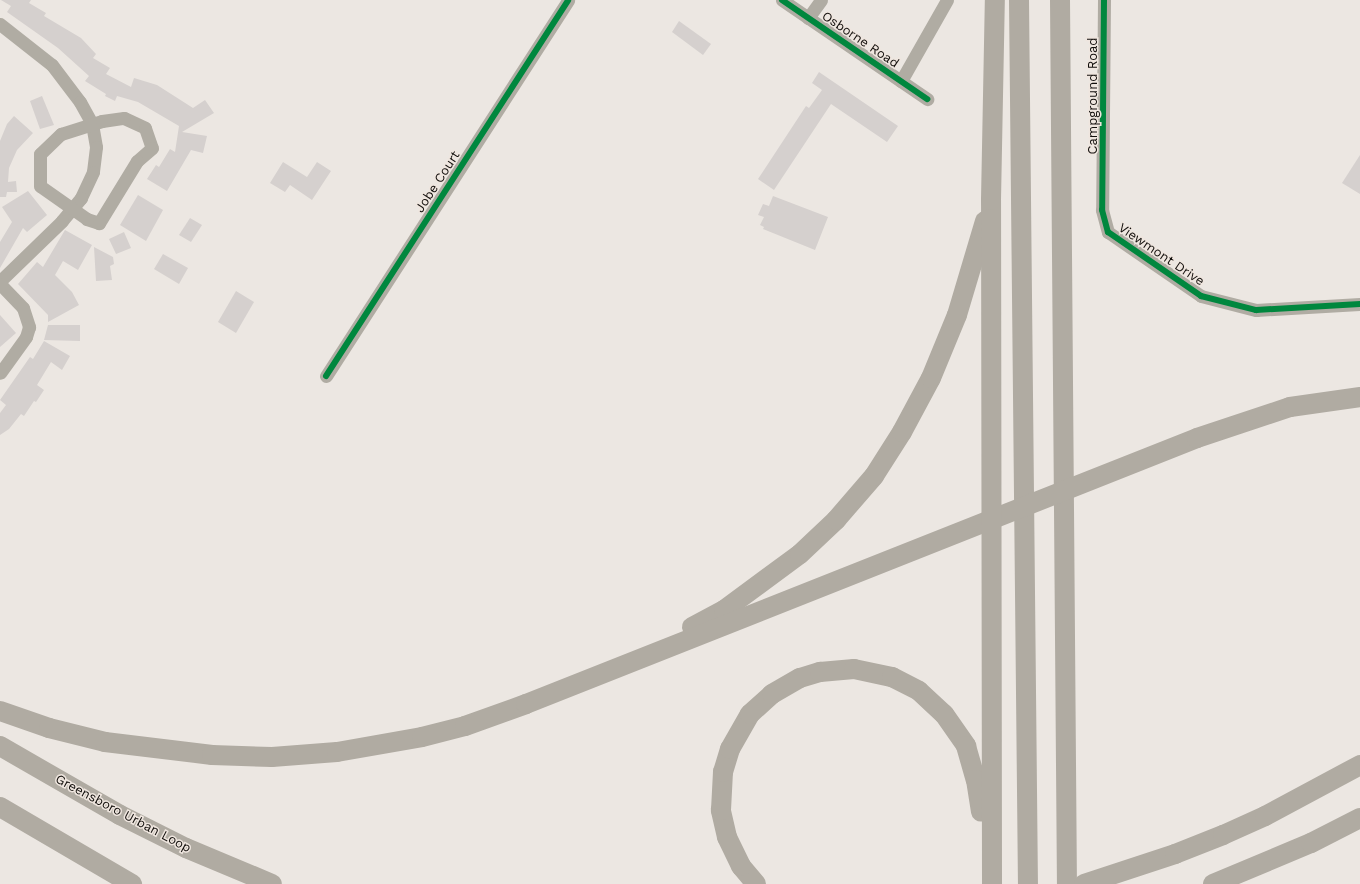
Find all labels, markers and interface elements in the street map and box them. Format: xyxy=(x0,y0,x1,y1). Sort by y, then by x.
street label: Osborne Road xyxy=(819,8,901,72)
street label: Campground Road xyxy=(1085,37,1101,155)
street label: Jobe Court xyxy=(412,148,464,216)
street label: Viewmont Drive xyxy=(1115,220,1207,290)
street label: Greensboro Urban Loop xyxy=(52,772,194,856)

